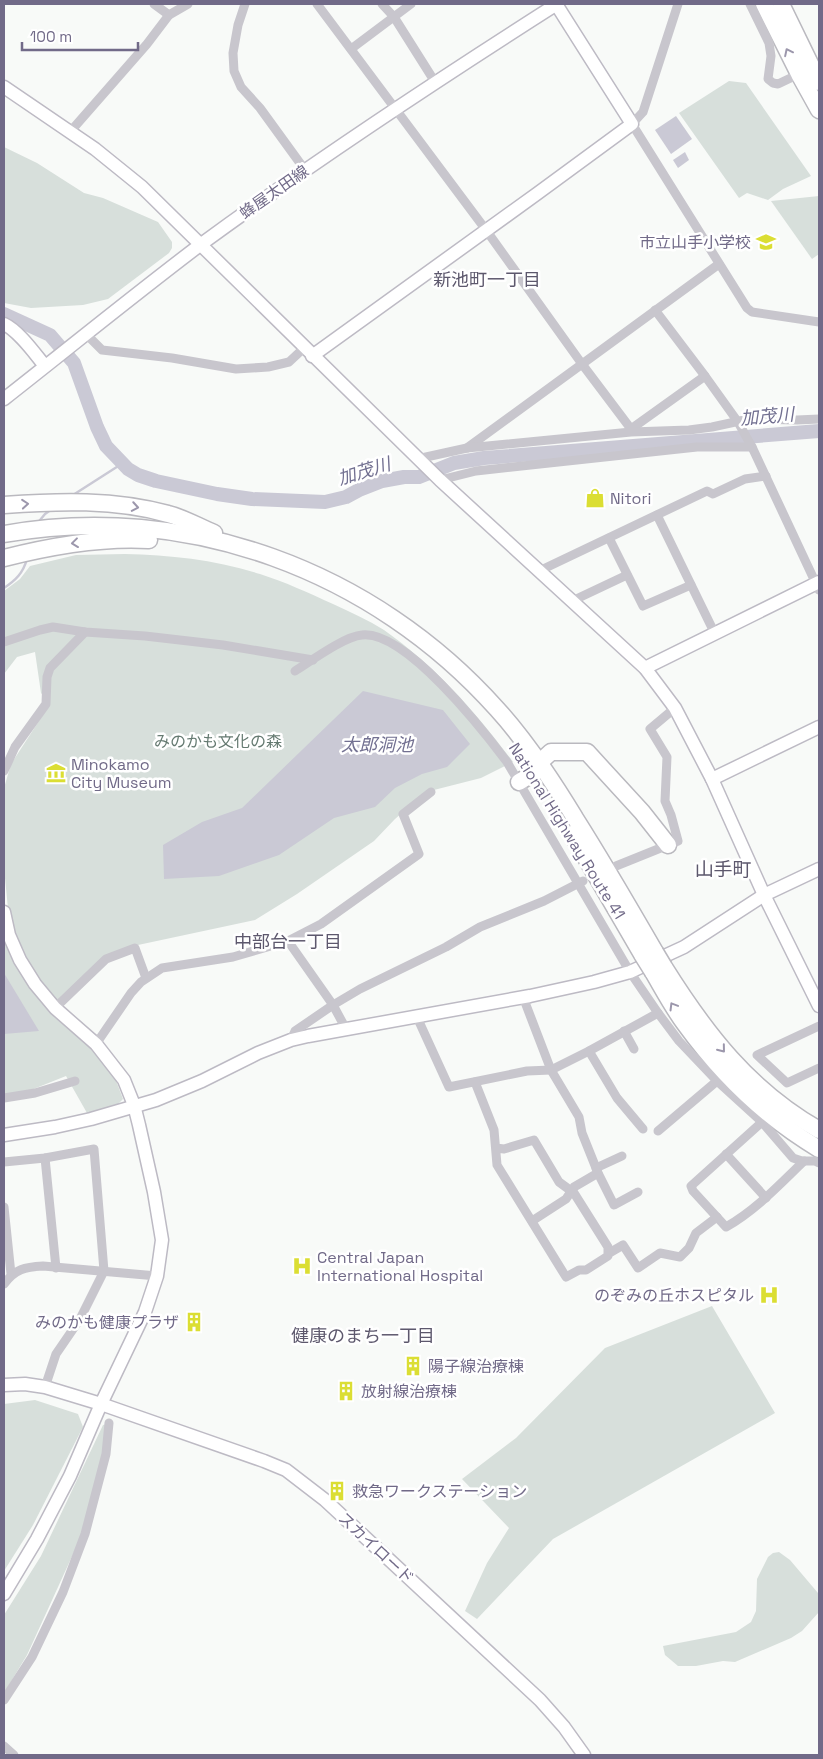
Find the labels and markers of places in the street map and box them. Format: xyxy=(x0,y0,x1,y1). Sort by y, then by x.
school or university icon: 市立山手小学校 xyxy=(755,231,777,253)
place label: 市立山手小学校 xyxy=(639,232,751,253)
shop icon: Nitori xyxy=(584,487,606,509)
place label: Nitori xyxy=(610,488,651,509)
place label: Minokamo City Museum xyxy=(71,754,172,793)
museum icon: Minokamo City Museum xyxy=(45,762,67,784)
place label: Central Japan International Hospital xyxy=(317,1247,483,1286)
hospital icon: Central Japan International Hospital xyxy=(291,1255,313,1277)
hospital icon: のぞみの丘ホスピタル xyxy=(758,1284,780,1306)
place label: のぞみの丘ホスピタル xyxy=(594,1285,754,1306)
building icon: みのかも健康プラザ xyxy=(183,1311,205,1333)
place label: みのかも健康プラザ xyxy=(35,1312,179,1333)
building icon: 陽子線治療棟 xyxy=(402,1355,424,1377)
place label: 陽子線治療棟 xyxy=(428,1356,524,1377)
building icon: 放射線治療棟 xyxy=(335,1380,357,1402)
place label: 放射線治療棟 xyxy=(361,1381,457,1402)
building icon: 救急ワークステーション xyxy=(326,1480,348,1502)
place label: 救急ワークステーション xyxy=(352,1481,527,1502)

